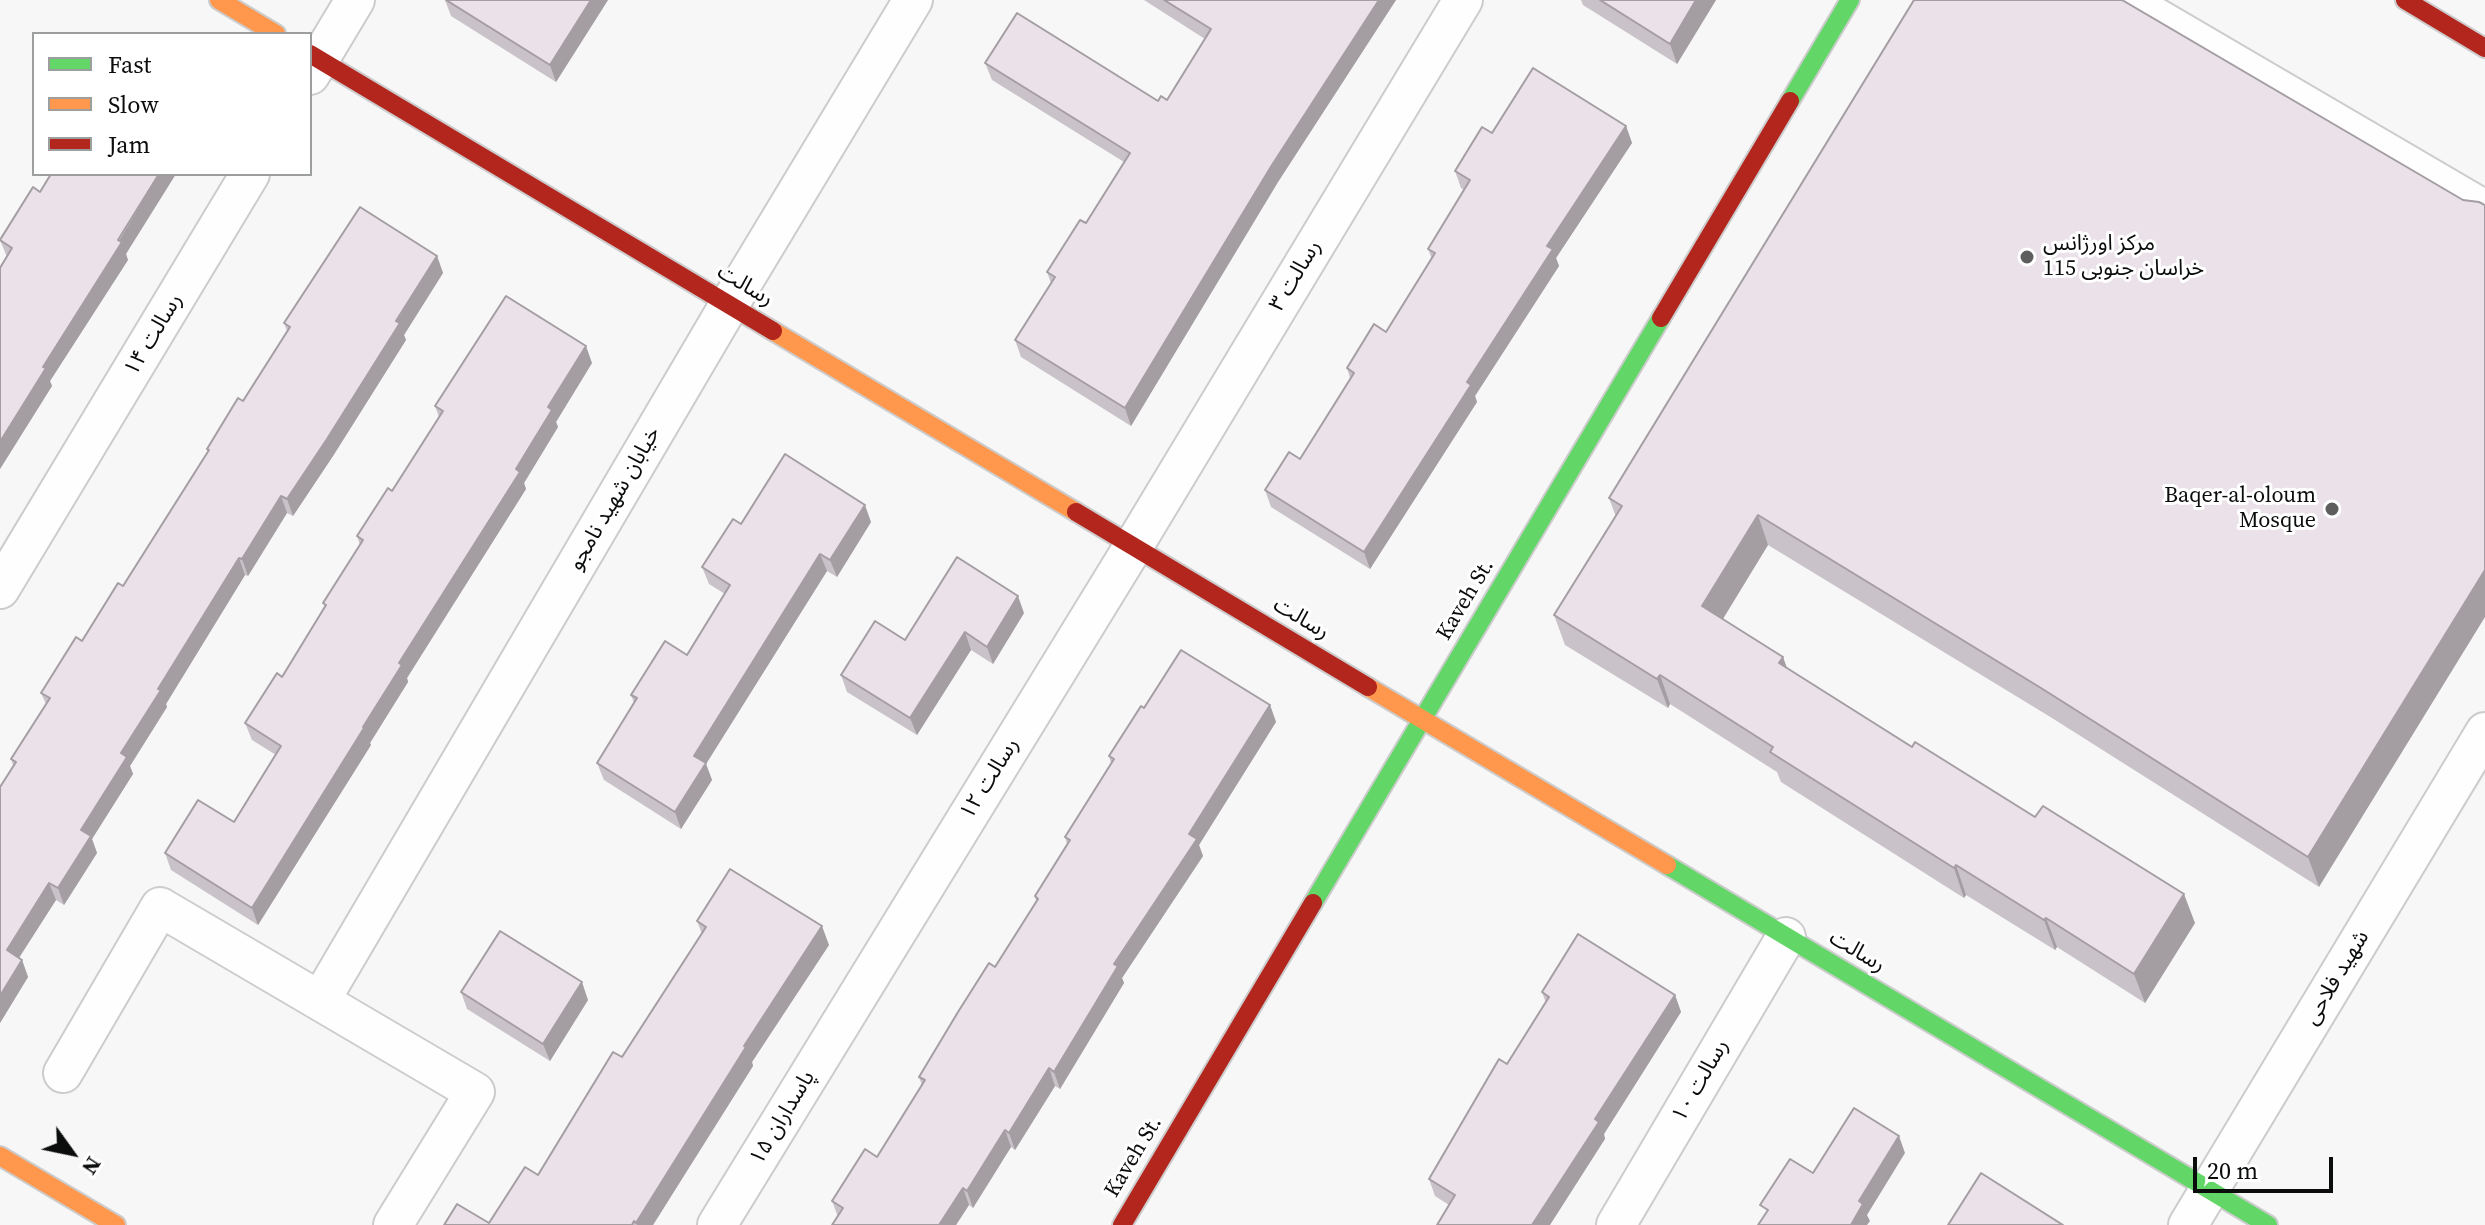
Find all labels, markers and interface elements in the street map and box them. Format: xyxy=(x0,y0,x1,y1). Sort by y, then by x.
legend xyxy=(32,32,312,176)
text: Fast xyxy=(108,48,151,81)
text: Slow xyxy=(108,88,159,121)
text: Jam xyxy=(108,128,150,161)
place label: مرکز اورژانس 115 خراسان جنوبی xyxy=(2043,231,2204,282)
street label: رسالت ۳ xyxy=(1264,236,1328,316)
marker: مرکز اورژانس 115 خراسان جنوبی xyxy=(2018,248,2036,266)
street label: رسالت xyxy=(712,259,778,313)
street label: رسالت ۱۴ xyxy=(119,289,189,381)
street label: خیابان شهید نامجو xyxy=(563,422,667,576)
place label: Baqer-al-oloum Mosque xyxy=(2164,483,2316,534)
marker: Baqer-al-oloum Mosque xyxy=(2323,500,2341,518)
street label: Kaveh St. xyxy=(1432,555,1500,645)
street label: رسالت xyxy=(1268,592,1334,646)
street label: رسالت ۱۲ xyxy=(955,733,1025,825)
street label: رسالت xyxy=(1824,925,1890,979)
street label: شهید فلاحی xyxy=(2298,926,2376,1030)
street label: رسالت ۱۰ xyxy=(1667,1035,1735,1127)
street label: پاسداران ۱۵ xyxy=(745,1066,821,1170)
street label: Kaveh St. xyxy=(1100,1112,1168,1202)
north arrow xyxy=(32,1113,112,1193)
scale bar xyxy=(2197,1141,2337,1191)
text: N xyxy=(75,1151,109,1181)
text: 20 m xyxy=(2207,1154,2258,1187)

